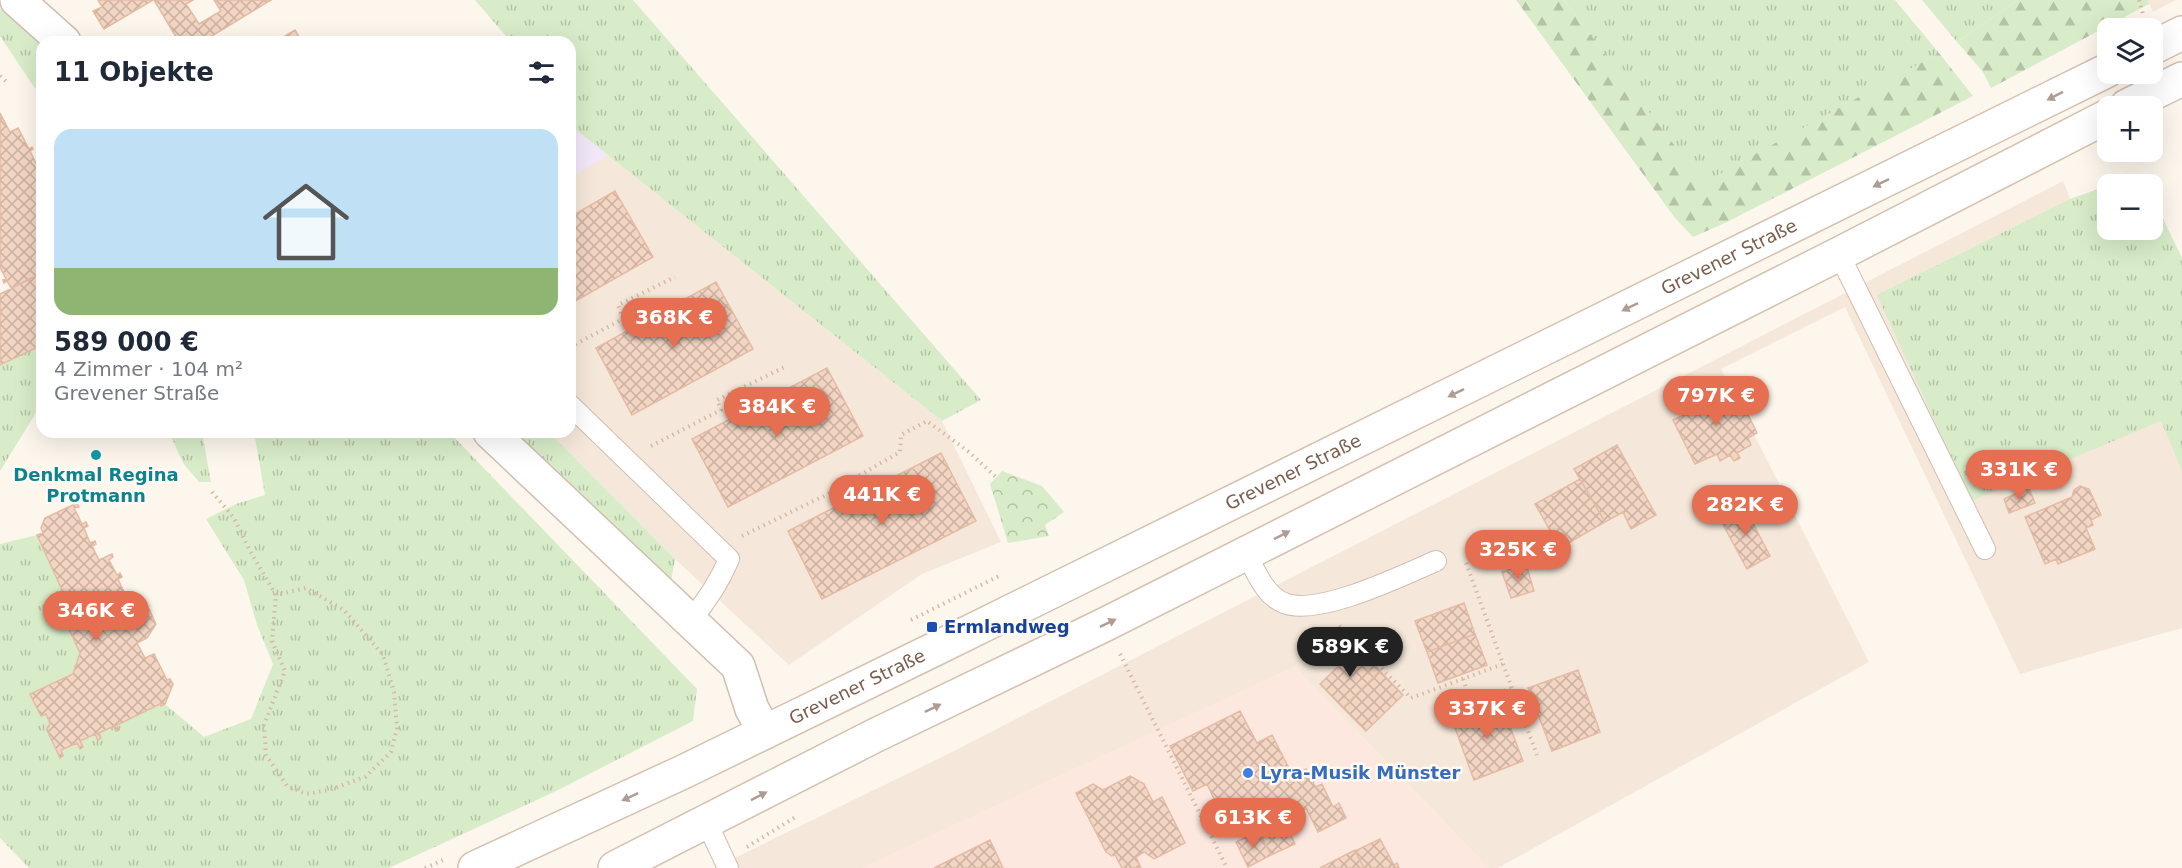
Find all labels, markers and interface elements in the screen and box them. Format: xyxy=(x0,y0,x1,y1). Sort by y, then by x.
map controls xyxy=(2097,18,2163,240)
button: layers xyxy=(2097,18,2163,84)
icon: filters xyxy=(525,56,558,89)
text: 11 Objekte xyxy=(54,57,214,87)
one-way arrow xyxy=(2047,92,2064,101)
button: + xyxy=(2097,96,2163,162)
icon: home xyxy=(252,168,360,276)
button: − xyxy=(2097,174,2163,240)
one-way arrow xyxy=(1872,178,1889,188)
street label: Grevener Straße xyxy=(1657,214,1800,299)
pin: 368K € xyxy=(625,298,723,349)
one-way arrow xyxy=(1622,302,1639,311)
text: 368K € xyxy=(635,305,713,329)
text: 589 000 € xyxy=(54,327,199,357)
text: 4 Zimmer · 104 m² xyxy=(54,357,243,381)
pin: 797K € xyxy=(1667,376,1765,427)
text: Grevener Straße xyxy=(54,381,219,405)
text: 797K € xyxy=(1677,383,1755,407)
pin: 384K € xyxy=(728,387,826,438)
one-way arrow xyxy=(1447,388,1464,398)
text: 384K € xyxy=(738,394,816,418)
street label: Grevener Straße xyxy=(1222,429,1364,514)
marker: Denkmal Regina Protmann xyxy=(89,448,103,462)
pin: 331K € xyxy=(1970,450,2068,501)
text: 331K € xyxy=(1980,457,2058,481)
place label: Denkmal Regina Protmann xyxy=(13,464,179,506)
pin: 441K € xyxy=(833,475,931,526)
text: 441K € xyxy=(843,482,921,506)
pin: 282K € xyxy=(1696,485,1794,536)
text: 282K € xyxy=(1706,492,1784,516)
one-way arrow xyxy=(1274,530,1291,540)
pin: 325K € xyxy=(1469,530,1567,581)
text: 325K € xyxy=(1479,537,1557,561)
pin: 346K € xyxy=(47,591,145,642)
text: 346K € xyxy=(57,598,135,622)
place label: Ermlandweg xyxy=(944,616,1070,637)
one-way arrow xyxy=(1100,618,1117,628)
marker: Ermlandweg xyxy=(925,620,939,634)
pin: 589K € xyxy=(1301,627,1399,678)
text: 589K € xyxy=(1311,634,1389,658)
street label: Grevener Straße xyxy=(786,644,928,729)
pin: 337K € xyxy=(1438,689,1536,740)
text: 337K € xyxy=(1448,696,1526,720)
one-way arrow xyxy=(924,703,941,713)
place label: Lyra-Musik Münster xyxy=(1260,762,1460,783)
marker: Lyra-Musik Münster xyxy=(1241,766,1255,780)
one-way arrow xyxy=(750,791,767,801)
one-way arrow xyxy=(621,792,638,801)
pin: 613K € xyxy=(1204,798,1302,849)
text: 613K € xyxy=(1214,805,1292,829)

